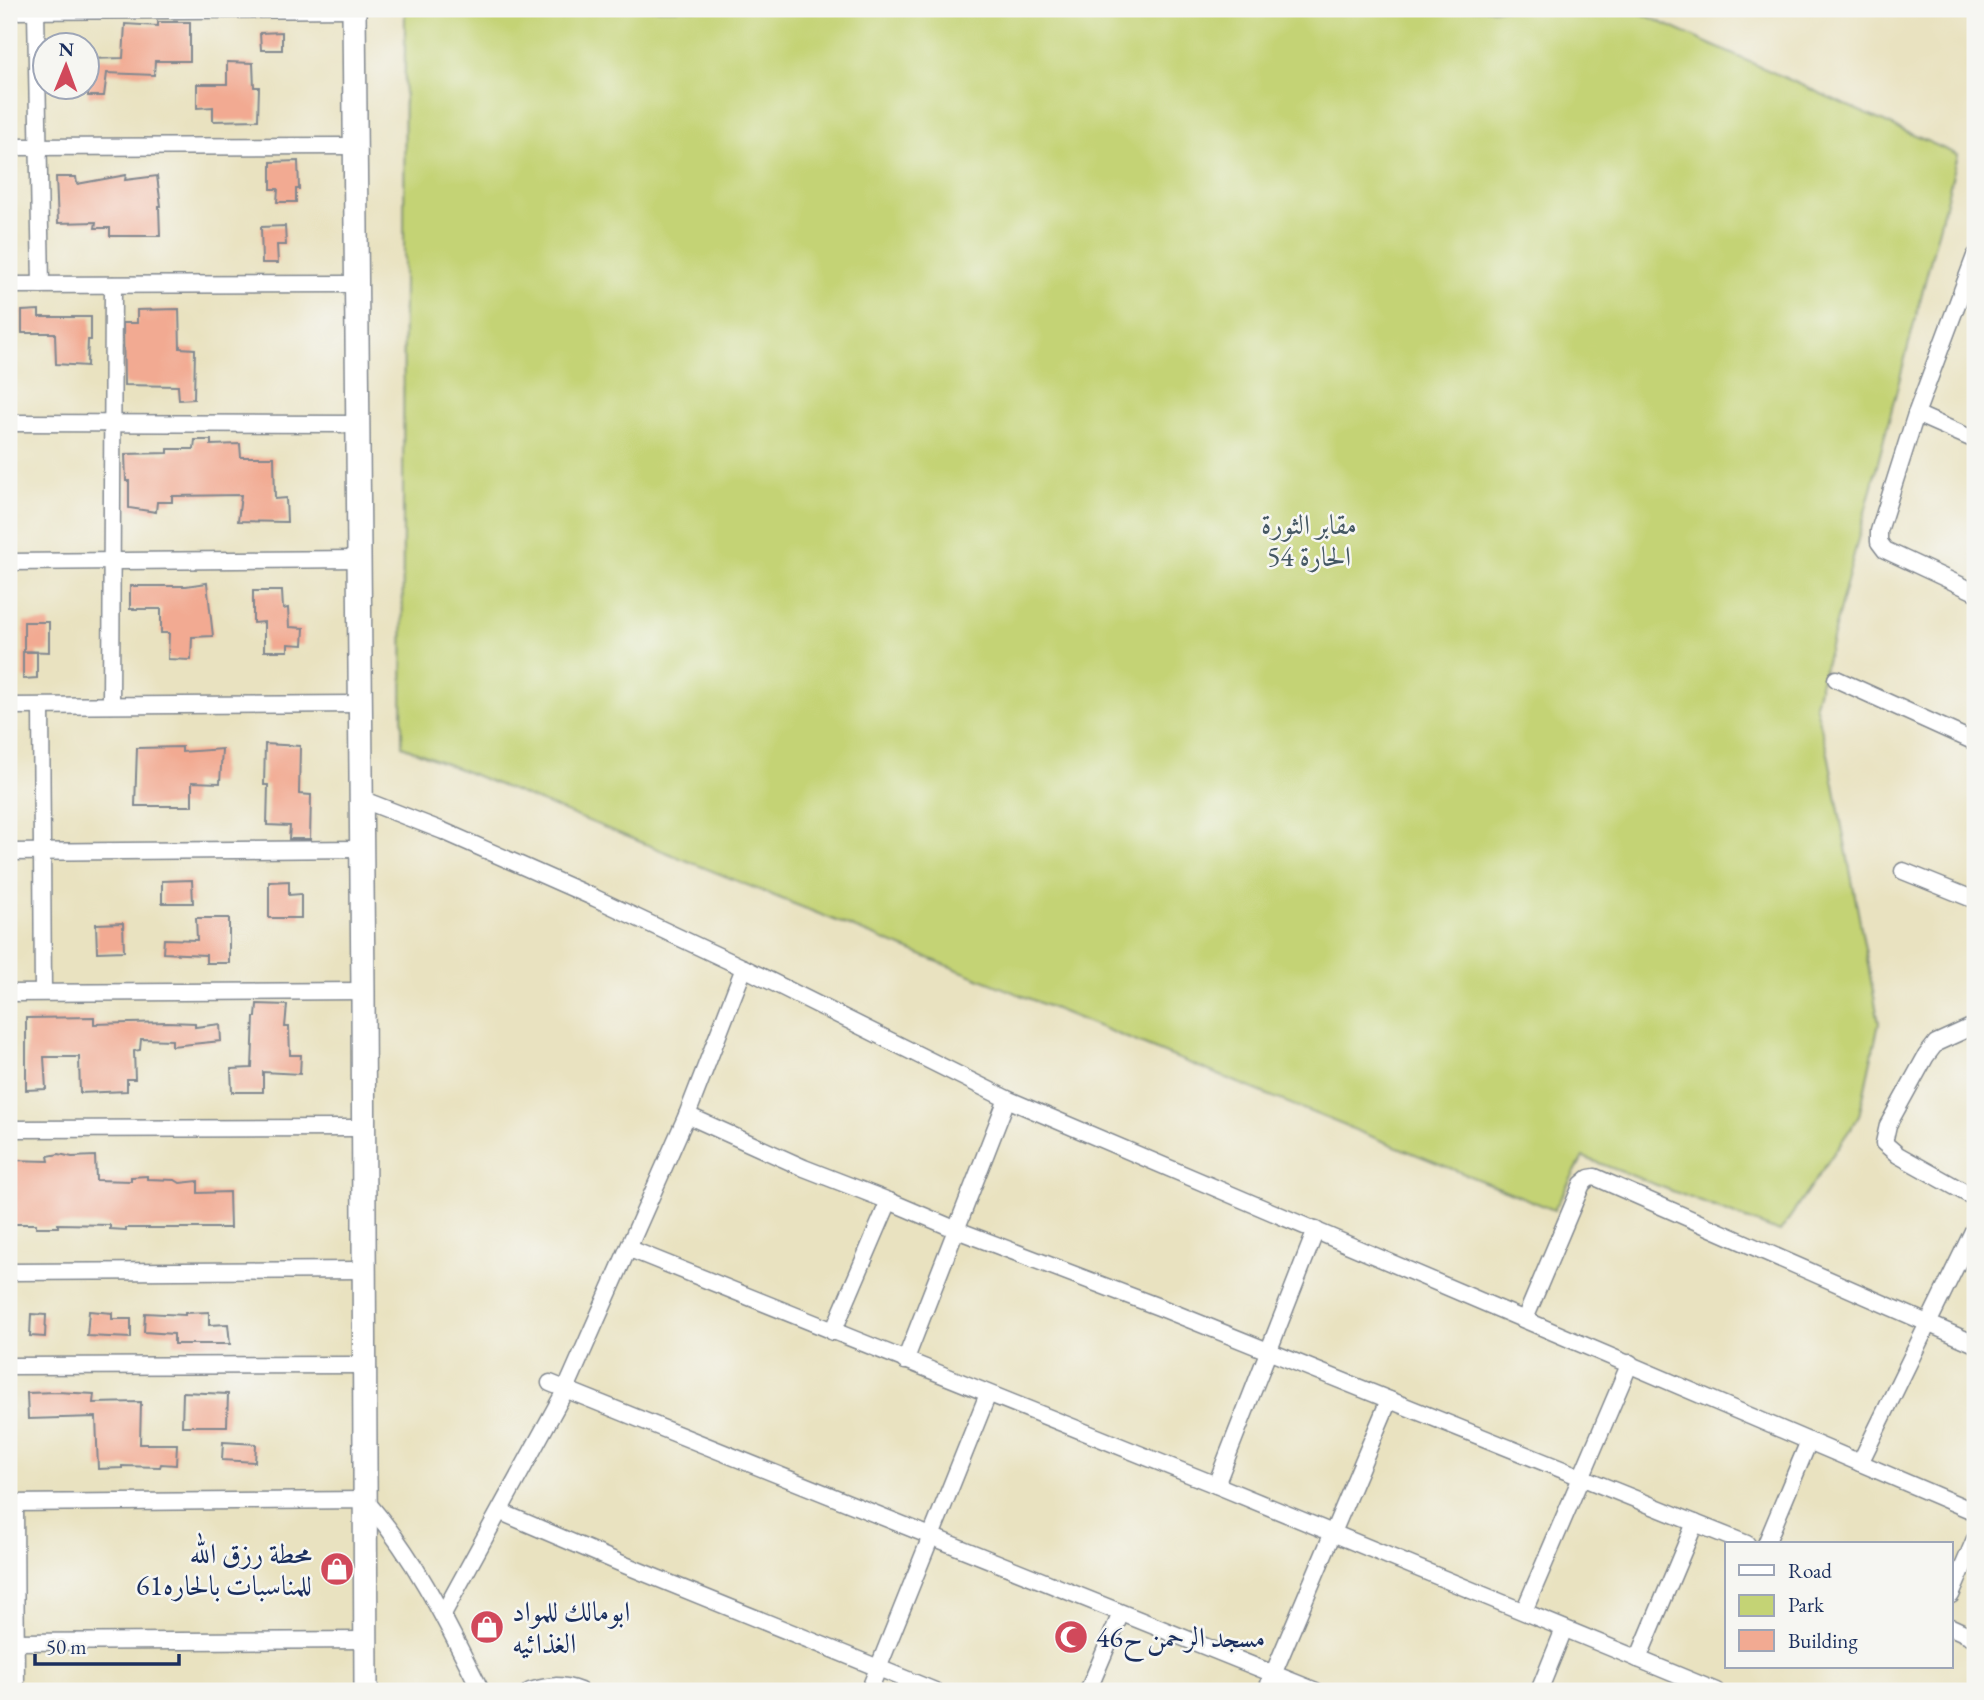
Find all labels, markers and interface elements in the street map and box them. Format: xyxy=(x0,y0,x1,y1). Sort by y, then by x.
north arrow xyxy=(32,32,102,102)
text: N xyxy=(58,37,75,62)
park label: مقابر الثورة الحارة 54 xyxy=(1261,506,1357,574)
place label: محطة رزق الله للمناسبات بالحاره61 xyxy=(136,1532,312,1603)
legend xyxy=(1725,1542,1952,1668)
shop icon: محطة رزق الله للمناسبات بالحاره61 xyxy=(318,1550,356,1588)
text: Road xyxy=(1788,1557,1832,1584)
text: Park xyxy=(1788,1591,1825,1618)
place label: ابومالك للمواد الغذائيه xyxy=(512,1593,630,1661)
shop icon: ابومالك للمواد الغذائيه xyxy=(468,1608,506,1646)
mosque icon: مسجد الرحمن ح46 xyxy=(1052,1618,1090,1656)
place label: مسجد الرحمن ح46 xyxy=(1096,1619,1266,1663)
scale bar xyxy=(35,1623,178,1667)
text: Building xyxy=(1788,1627,1858,1654)
text: 50 m xyxy=(46,1633,87,1660)

